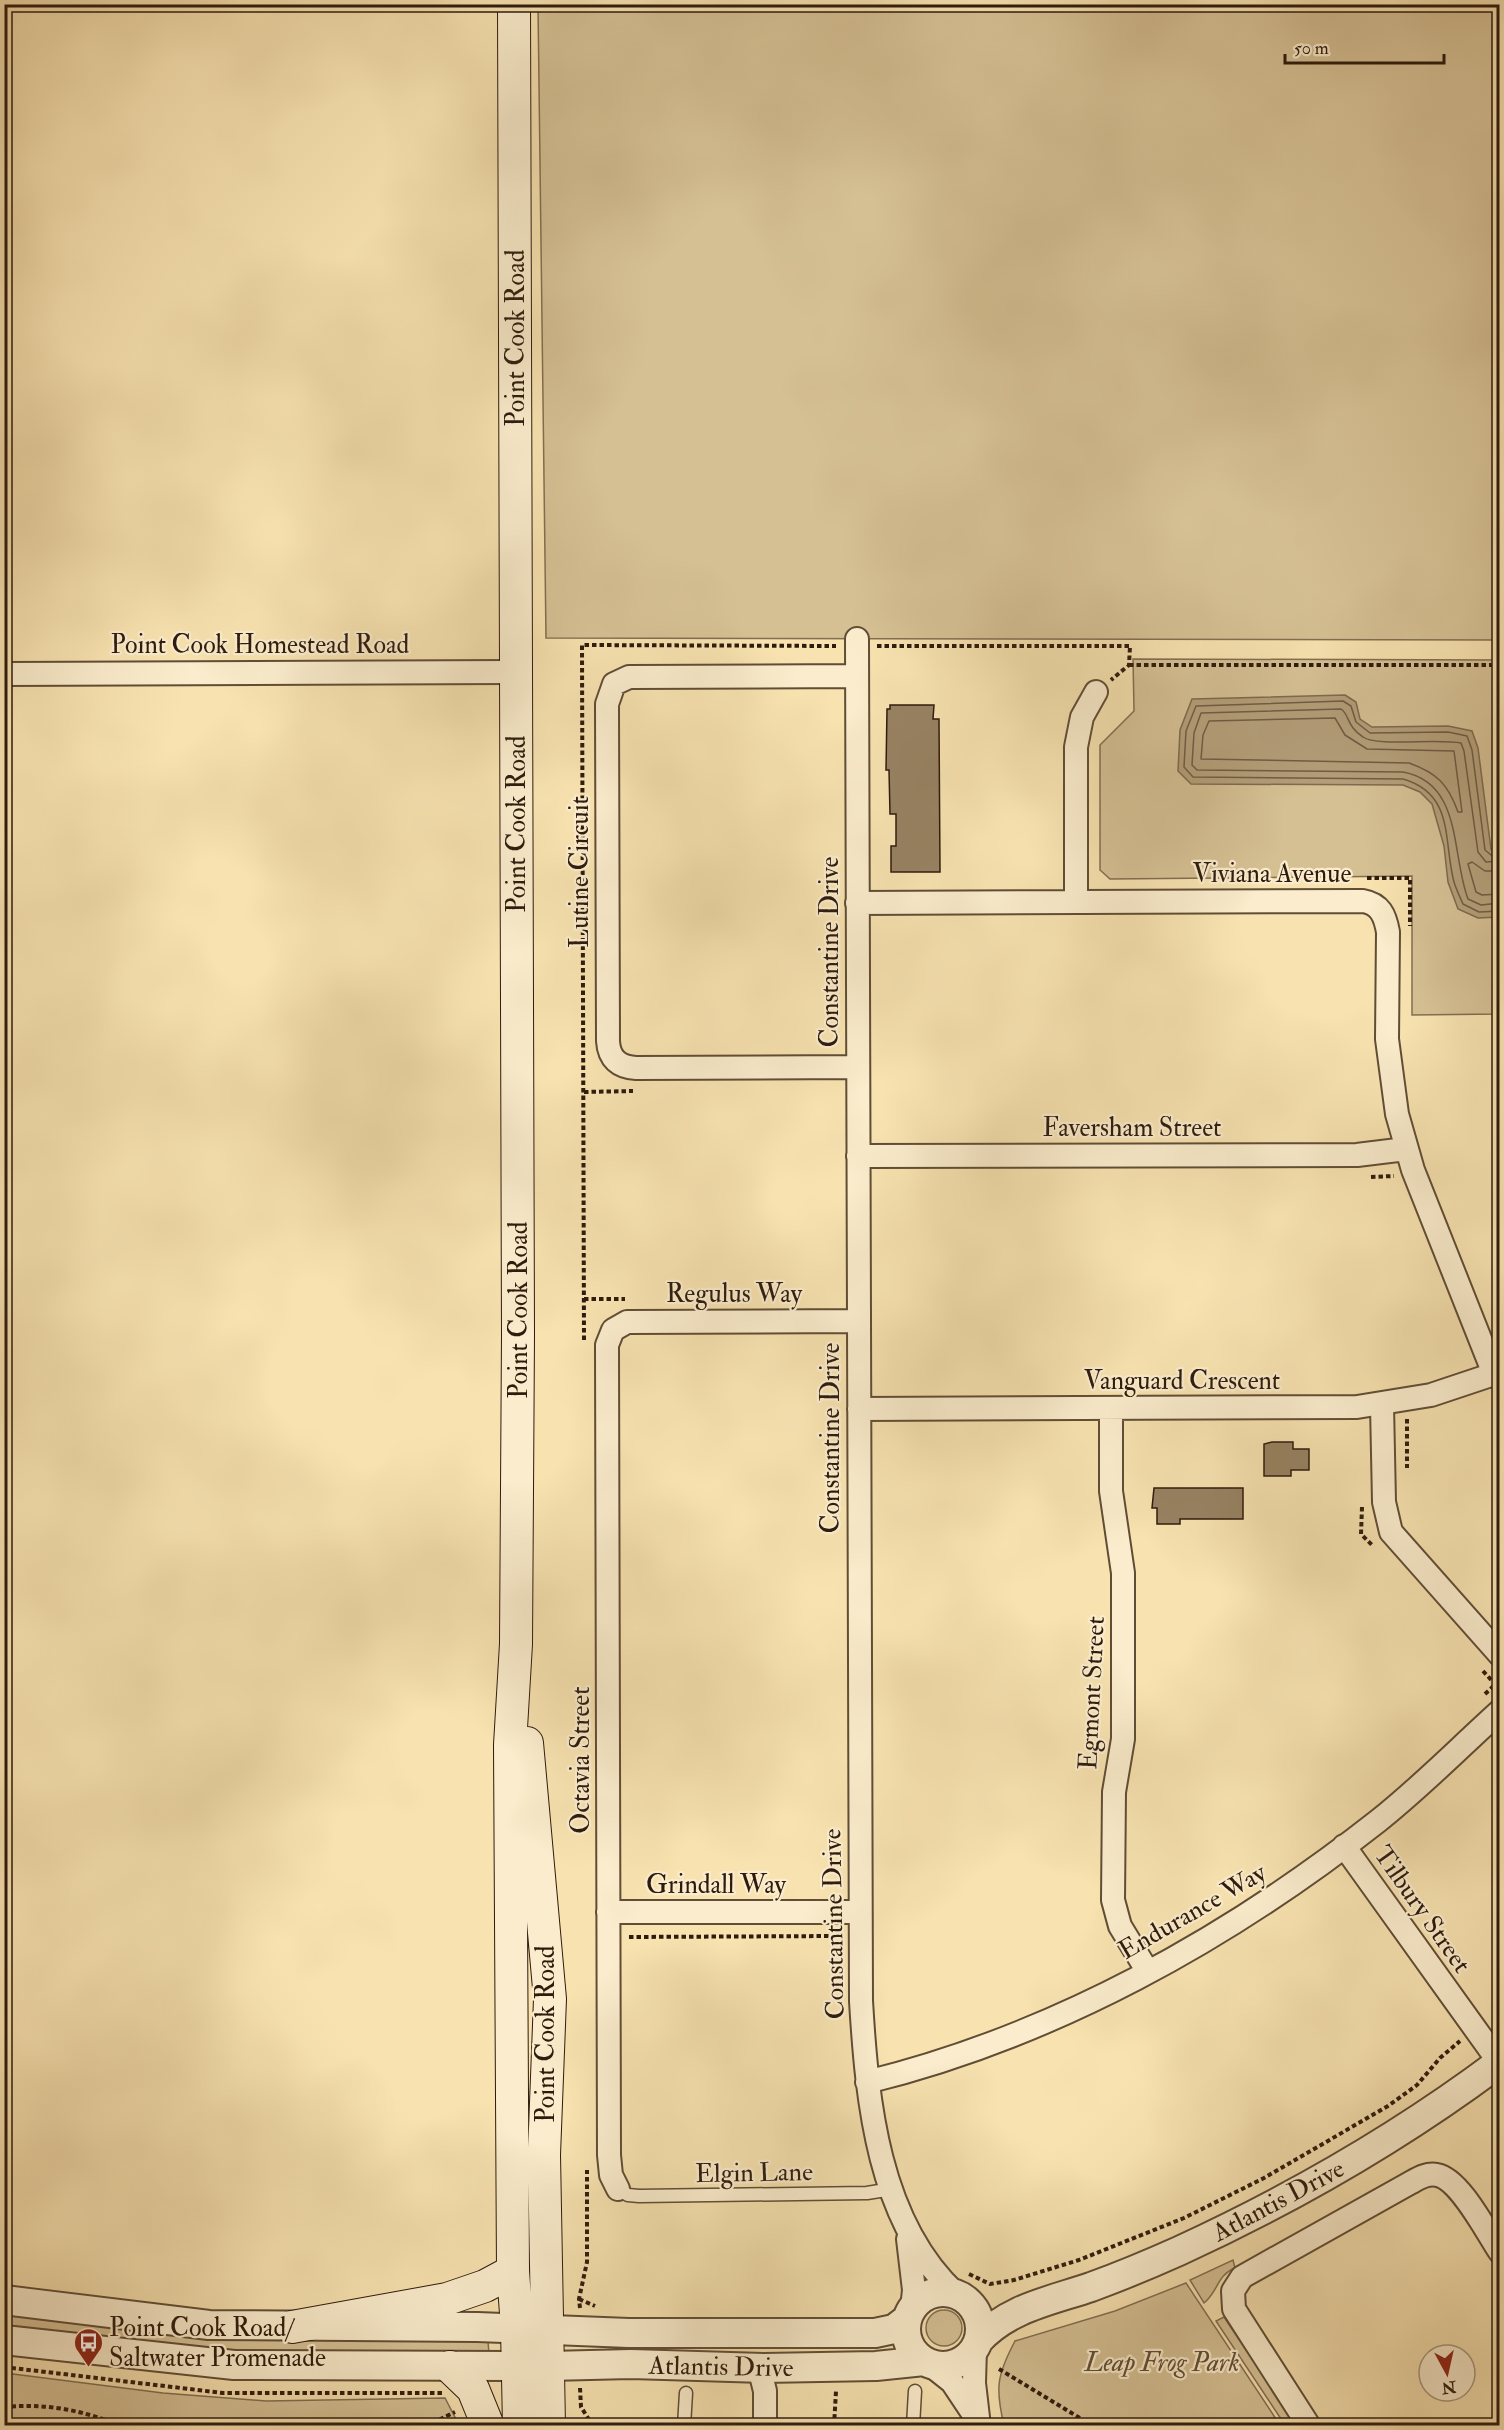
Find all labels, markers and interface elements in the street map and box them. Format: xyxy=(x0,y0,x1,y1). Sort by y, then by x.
scale bar xyxy=(1285,27,1444,65)
text: 50 m xyxy=(1294,37,1329,60)
street label: Point Cook Road xyxy=(500,249,532,427)
street label: Point Cook Homestead Road xyxy=(111,629,410,661)
street label: Point Cook Road xyxy=(501,735,533,913)
street label: Lutine Circuit xyxy=(564,796,596,948)
street label: Constantine Drive xyxy=(814,856,846,1047)
street label: Viviana Avenue xyxy=(1193,858,1352,890)
street label: Faversham Street xyxy=(1043,1112,1221,1144)
street label: Point Cook Road xyxy=(503,1221,535,1399)
street label: Regulus Way xyxy=(666,1278,803,1310)
street label: Constantine Drive xyxy=(815,1342,847,1533)
street label: Vanguard Crescent xyxy=(1084,1365,1280,1397)
street label: Egmont Street xyxy=(1072,1615,1112,1771)
street label: Octavia Street xyxy=(565,1686,597,1834)
street label: Constantine Drive xyxy=(816,1828,852,2020)
street label: Tilbury Street xyxy=(1367,1840,1478,1979)
street label: Endurance Way xyxy=(1113,1857,1272,1967)
street label: Grindall Way xyxy=(646,1869,787,1901)
street label: Point Cook Road xyxy=(530,1945,562,2123)
street label: Atlantis Drive xyxy=(1206,2153,1350,2249)
street label: Elgin Lane xyxy=(695,2156,813,2190)
place label: Point Cook Road/ Saltwater Promenade xyxy=(109,2312,326,2374)
bus stop icon: Point Cook Road/ Saltwater Promenade xyxy=(72,2326,104,2368)
north arrow xyxy=(1417,2343,1477,2403)
park label: Leap Frog Park xyxy=(1084,2347,1239,2379)
street label: Atlantis Drive xyxy=(647,2350,794,2384)
text: N xyxy=(1440,2376,1458,2398)

